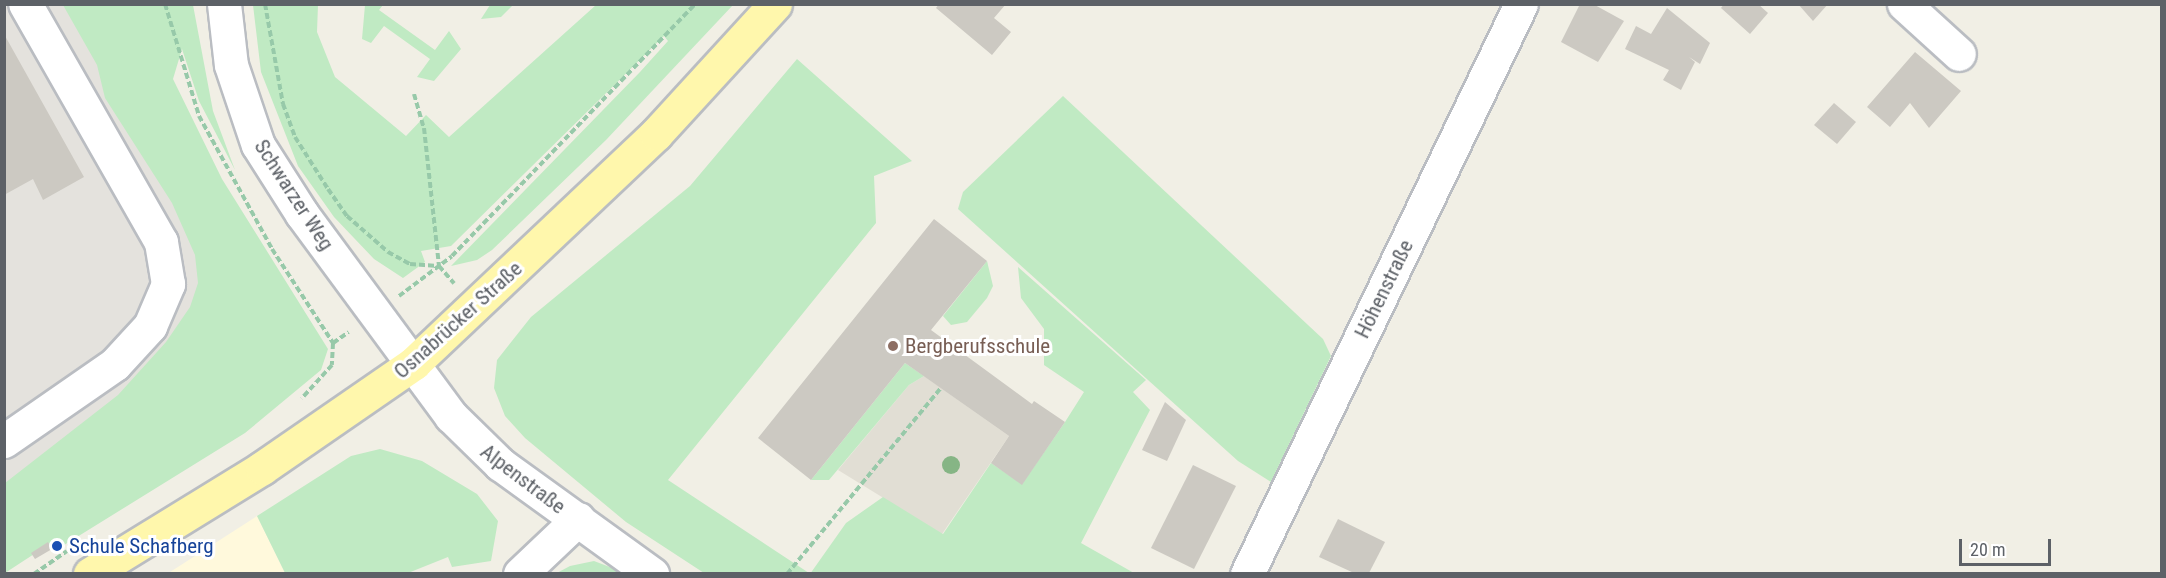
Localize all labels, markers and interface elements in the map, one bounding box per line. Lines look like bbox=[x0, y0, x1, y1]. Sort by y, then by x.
street label: Schwarzer Weg bbox=[249, 135, 339, 255]
street label: Höhenstraße bbox=[1349, 236, 1419, 342]
street label: Osnabrücker Straße bbox=[389, 256, 527, 384]
place label: Bergberufsschule bbox=[905, 333, 1050, 359]
marker: Bergberufsschule bbox=[886, 339, 900, 353]
street label: Alpenstraße bbox=[476, 439, 570, 519]
scale bar bbox=[1962, 527, 2054, 565]
place label: Schule Schafberg bbox=[69, 533, 214, 559]
marker: Schule Schafberg bbox=[50, 539, 64, 553]
text: 20 m bbox=[1970, 539, 2005, 560]

